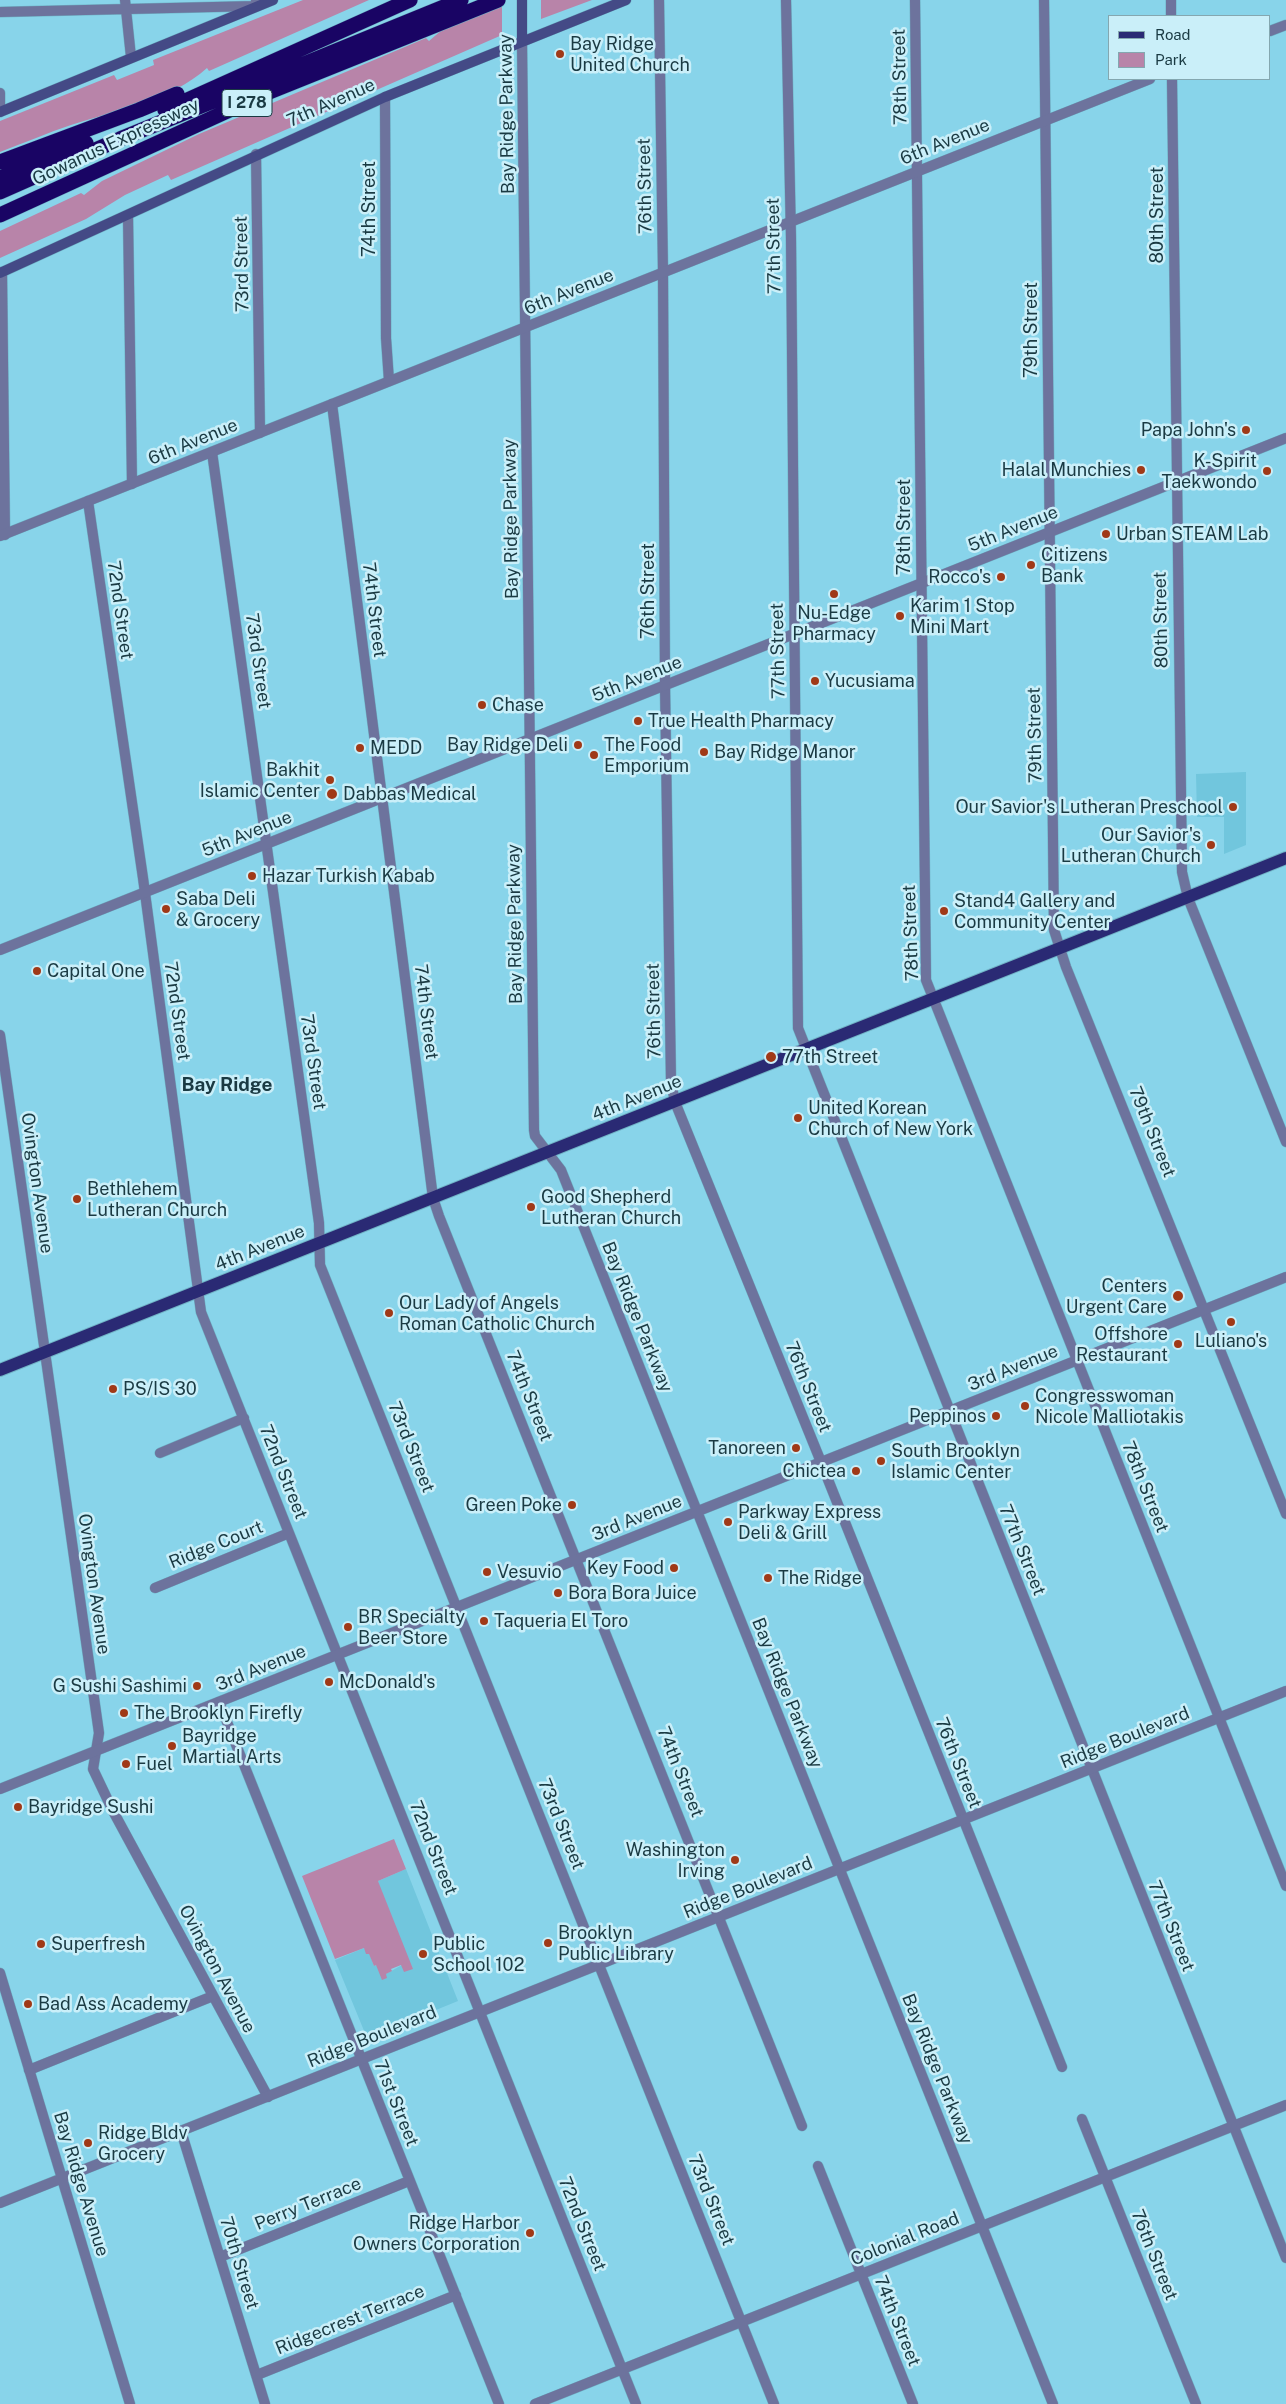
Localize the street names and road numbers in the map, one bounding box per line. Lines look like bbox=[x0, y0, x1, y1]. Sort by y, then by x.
street label: 78th Street bbox=[888, 29, 912, 125]
street label: Bay Ridge Parkway bbox=[495, 34, 519, 194]
street label: 7th Avenue bbox=[283, 74, 379, 132]
road number: I 278 bbox=[222, 90, 272, 116]
street label: Gowanus Expressway bbox=[29, 94, 203, 190]
street label: 6th Avenue bbox=[897, 114, 993, 170]
street label: 76th Street bbox=[633, 138, 657, 234]
street label: 74th Street bbox=[358, 161, 380, 257]
street label: 80th Street bbox=[1146, 167, 1168, 263]
street label: 77th Street bbox=[762, 198, 786, 294]
street label: 73rd Street bbox=[230, 216, 254, 312]
street label: 6th Avenue bbox=[521, 264, 617, 320]
street label: 79th Street bbox=[1020, 282, 1042, 378]
street label: 6th Avenue bbox=[145, 414, 241, 470]
street label: Bay Ridge Parkway bbox=[499, 439, 523, 599]
street label: 78th Street bbox=[893, 479, 915, 575]
street label: 5th Avenue bbox=[965, 501, 1061, 557]
street label: 76th Street bbox=[637, 543, 659, 639]
street label: 72nd Street bbox=[102, 559, 138, 661]
street label: 74th Street bbox=[357, 561, 391, 659]
street label: 80th Street bbox=[1149, 571, 1173, 669]
street label: 77th Street bbox=[766, 603, 790, 699]
street label: 73rd Street bbox=[241, 612, 275, 710]
street label: 5th Avenue bbox=[589, 651, 685, 707]
street label: 79th Street bbox=[1023, 687, 1047, 783]
street label: 5th Avenue bbox=[199, 806, 295, 862]
street label: Bay Ridge Parkway bbox=[503, 844, 527, 1004]
street label: 78th Street bbox=[899, 884, 923, 982]
street label: 72nd Street bbox=[159, 960, 195, 1062]
street label: 74th Street bbox=[409, 963, 443, 1061]
street label: 76th Street bbox=[642, 963, 666, 1059]
street label: 73rd Street bbox=[296, 1013, 330, 1111]
street label: 4th Avenue bbox=[589, 1070, 685, 1126]
street label: 79th Street bbox=[1124, 1083, 1180, 1181]
street label: Ovington Avenue bbox=[16, 1111, 58, 1255]
street label: 4th Avenue bbox=[212, 1220, 308, 1276]
street label: Bay Ridge Parkway bbox=[597, 1239, 677, 1395]
street label: 76th Street bbox=[780, 1338, 836, 1436]
street label: 3rd Avenue bbox=[965, 1340, 1061, 1396]
street label: 74th Street bbox=[501, 1347, 557, 1445]
street label: 73rd Street bbox=[383, 1398, 439, 1496]
street label: 72nd Street bbox=[254, 1422, 312, 1522]
street label: 78th Street bbox=[1117, 1438, 1173, 1536]
street label: 3rd Avenue bbox=[589, 1490, 685, 1546]
street label: 77th Street bbox=[994, 1501, 1050, 1599]
street label: Ovington Avenue bbox=[73, 1512, 115, 1656]
street label: Ridge Court bbox=[166, 1516, 266, 1574]
street label: Bay Ridge Parkway bbox=[747, 1615, 827, 1771]
street label: 3rd Avenue bbox=[213, 1640, 309, 1696]
street label: Ridge Boulevard bbox=[1057, 1702, 1193, 1774]
street label: 76th Street bbox=[930, 1714, 986, 1812]
street label: 74th Street bbox=[652, 1723, 708, 1821]
street label: 73rd Street bbox=[533, 1775, 589, 1873]
street label: 72nd Street bbox=[404, 1798, 462, 1898]
street label: Ridge Boulevard bbox=[680, 1852, 816, 1924]
street label: 77th Street bbox=[1143, 1877, 1199, 1975]
street label: Ovington Avenue bbox=[174, 1901, 260, 2037]
street label: Bay Ridge Parkway bbox=[897, 1991, 977, 2147]
street label: Ridge Boulevard bbox=[304, 2001, 440, 2073]
street label: 71st Street bbox=[369, 2057, 423, 2149]
street label: Bay Ridge Avenue bbox=[49, 2109, 113, 2259]
street label: 73rd Street bbox=[683, 2151, 739, 2249]
street label: Perry Terrace bbox=[252, 2173, 364, 2235]
street label: 72nd Street bbox=[553, 2174, 611, 2274]
street label: 76th Street bbox=[1126, 2206, 1182, 2304]
street label: Colonial Road bbox=[848, 2207, 962, 2271]
street label: 70th Street bbox=[215, 2214, 263, 2312]
street label: 74th Street bbox=[869, 2272, 925, 2370]
street label: Ridgecrest Terrace bbox=[272, 2280, 428, 2360]

